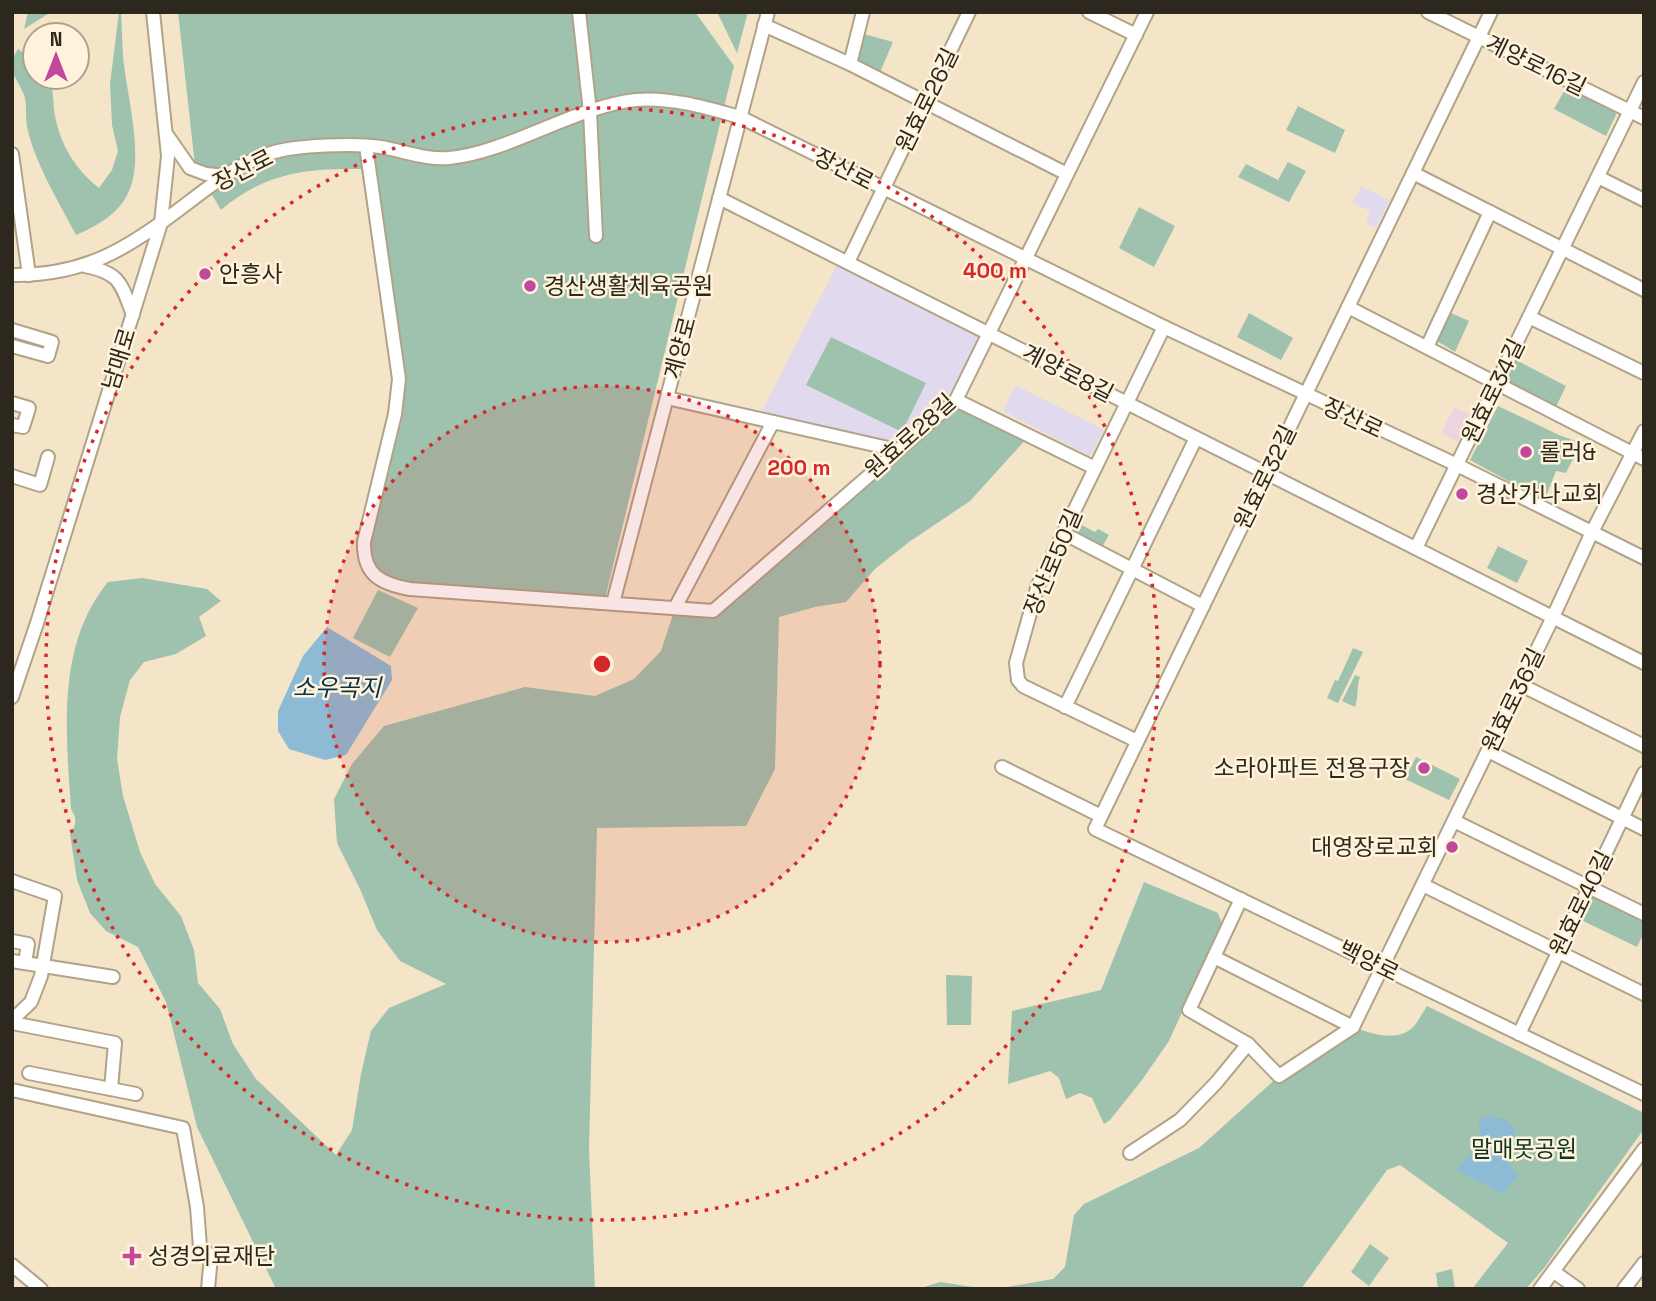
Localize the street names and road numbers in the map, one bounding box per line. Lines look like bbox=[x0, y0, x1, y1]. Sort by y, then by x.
street label: 계양로16길 bbox=[1481, 28, 1591, 102]
street label: 원효로26길 bbox=[889, 43, 965, 157]
street label: 장산로 bbox=[809, 141, 879, 197]
street label: 장산로 bbox=[208, 142, 278, 198]
street label: 계양로 bbox=[657, 313, 703, 383]
street label: 남매로 bbox=[95, 324, 143, 394]
street label: 원효로34길 bbox=[1455, 334, 1531, 448]
street label: 계양로8길 bbox=[1017, 337, 1119, 409]
street label: 원효로28길 bbox=[858, 387, 962, 485]
street label: 장산로 bbox=[1318, 391, 1388, 445]
street label: 원효로32길 bbox=[1227, 420, 1303, 534]
street label: 장산로50길 bbox=[1017, 504, 1089, 620]
street label: 원효로36길 bbox=[1475, 643, 1551, 757]
street label: 원효로40길 bbox=[1543, 845, 1619, 961]
street label: 백양로 bbox=[1334, 934, 1404, 988]

